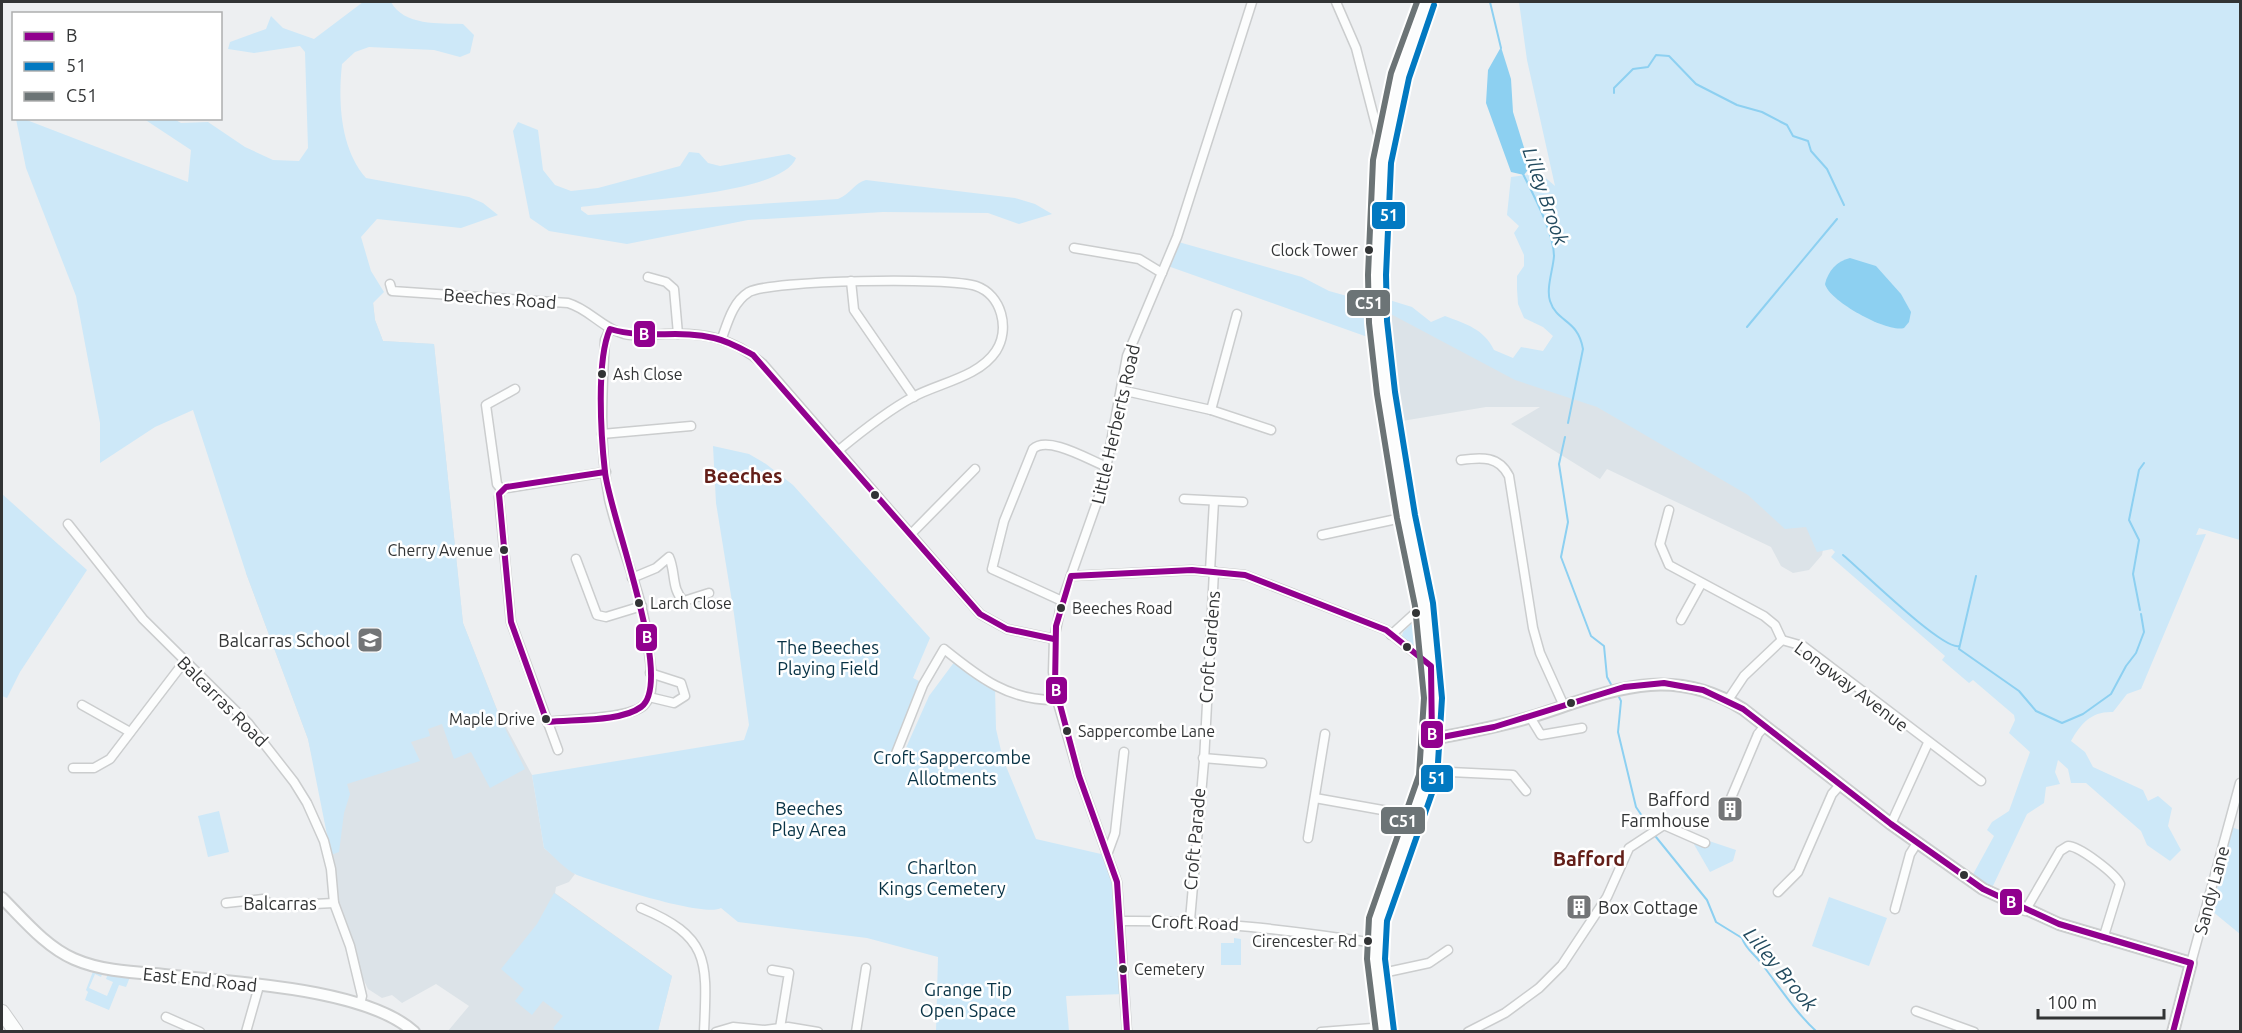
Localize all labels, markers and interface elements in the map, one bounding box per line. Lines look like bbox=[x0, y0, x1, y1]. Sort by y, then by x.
legend bbox=[12, 12, 222, 120]
text: B bbox=[66, 25, 77, 45]
text: 51 bbox=[66, 55, 86, 75]
text: C51 bbox=[66, 85, 97, 105]
water label: Lilley Brook bbox=[1519, 144, 1574, 249]
line badge: 51 bbox=[1371, 201, 1406, 230]
text: 51 bbox=[1380, 206, 1398, 224]
place label: Clock Tower bbox=[1271, 241, 1358, 259]
marker: Clock Tower bbox=[1363, 244, 1375, 256]
street label: Beeches Road bbox=[443, 284, 557, 312]
line badge: C51 bbox=[1346, 289, 1391, 317]
text: C51 bbox=[1355, 294, 1383, 312]
line badge: B bbox=[633, 320, 656, 348]
text: B bbox=[639, 325, 649, 343]
street label: Little Herberts Road bbox=[1087, 342, 1143, 506]
place label: Ash Close bbox=[613, 365, 683, 383]
marker: Ash Close bbox=[596, 368, 608, 380]
district label: Beeches bbox=[704, 464, 782, 487]
unlabelled marker bbox=[869, 489, 881, 501]
place label: Cherry Avenue bbox=[387, 541, 493, 559]
marker: Cherry Avenue bbox=[498, 544, 510, 556]
street label: Croft Gardens bbox=[1195, 590, 1223, 704]
place label: Larch Close bbox=[650, 594, 732, 612]
marker: Larch Close bbox=[633, 597, 645, 609]
place label: Beeches Road bbox=[1072, 599, 1173, 617]
marker: Beeches Road bbox=[1055, 602, 1067, 614]
unlabelled marker bbox=[1410, 607, 1422, 619]
line badge: B bbox=[635, 623, 658, 652]
school or university icon: Balcarras School bbox=[355, 625, 385, 655]
text: B bbox=[642, 628, 652, 646]
place label: Balcarras School bbox=[218, 630, 350, 650]
park label: The Beeches Playing Field bbox=[777, 637, 879, 678]
street label: Longway Avenue bbox=[1791, 637, 1913, 735]
unlabelled marker bbox=[1401, 641, 1413, 653]
street label: Balcarras Road bbox=[174, 652, 272, 750]
line badge: B bbox=[1045, 676, 1068, 705]
text: B bbox=[1051, 681, 1061, 699]
unlabelled marker bbox=[1565, 697, 1577, 709]
place label: Maple Drive bbox=[449, 710, 535, 728]
marker: Maple Drive bbox=[540, 713, 552, 725]
line badge: B bbox=[1420, 720, 1444, 749]
place label: Sappercombe Lane bbox=[1078, 722, 1215, 740]
marker: Sappercombe Lane bbox=[1061, 725, 1073, 737]
text: B bbox=[1427, 725, 1437, 743]
park label: Croft Sappercombe Allotments bbox=[873, 747, 1031, 788]
line badge: 51 bbox=[1420, 764, 1454, 793]
text: 51 bbox=[1428, 769, 1446, 787]
street label: Croft Parade bbox=[1180, 787, 1208, 891]
place label: Bafford Farmhouse bbox=[1621, 789, 1710, 830]
building icon: Bafford Farmhouse bbox=[1715, 794, 1745, 824]
park label: Beeches Play Area bbox=[771, 798, 847, 839]
line badge: C51 bbox=[1380, 806, 1426, 835]
text: C51 bbox=[1389, 812, 1417, 830]
street label: Sandy Lane bbox=[2190, 843, 2232, 937]
district label: Bafford bbox=[1553, 847, 1625, 870]
park label: Charlton Kings Cemetery bbox=[878, 857, 1006, 898]
unlabelled marker bbox=[1958, 869, 1970, 881]
line badge: B bbox=[1999, 888, 2023, 916]
building icon: Box Cottage bbox=[1564, 892, 1594, 922]
street label: Balcarras bbox=[243, 893, 317, 913]
text: B bbox=[2006, 893, 2016, 911]
place label: Box Cottage bbox=[1598, 897, 1698, 917]
street label: Croft Road bbox=[1151, 910, 1239, 934]
water label: Lilley Brook bbox=[1739, 923, 1823, 1016]
place label: Cirencester Rd bbox=[1252, 932, 1357, 950]
marker: Cirencester Rd bbox=[1362, 935, 1374, 947]
place label: Cemetery bbox=[1134, 960, 1205, 978]
street label: East End Road bbox=[142, 963, 258, 995]
marker: Cemetery bbox=[1117, 963, 1129, 975]
park label: Grange Tip Open Space bbox=[920, 979, 1016, 1020]
scale bar bbox=[2038, 982, 2164, 1020]
text: 100 m bbox=[2047, 992, 2097, 1012]

